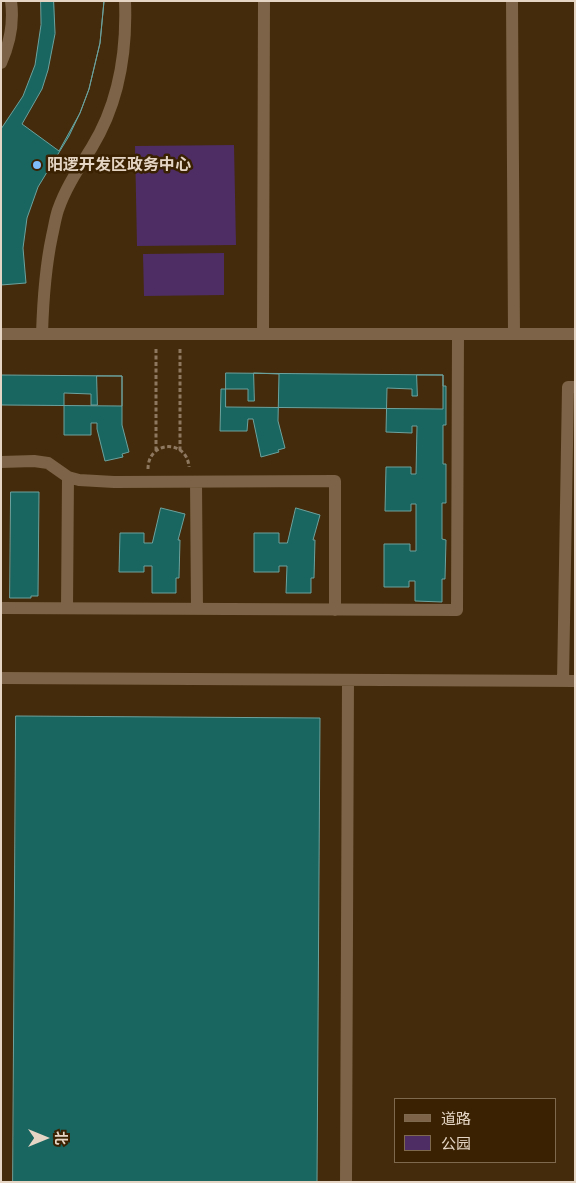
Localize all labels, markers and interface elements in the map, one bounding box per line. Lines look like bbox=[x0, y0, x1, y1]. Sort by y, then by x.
place label: 阳逻开发区政务中心 bbox=[47, 155, 191, 175]
marker: 阳逻开发区政务中心 bbox=[31, 159, 43, 171]
legend bbox=[394, 1098, 556, 1163]
text: 道路 bbox=[441, 1110, 471, 1128]
north arrow bbox=[20, 1113, 70, 1163]
text: 北 bbox=[52, 1131, 69, 1145]
text: 公园 bbox=[441, 1135, 471, 1153]

